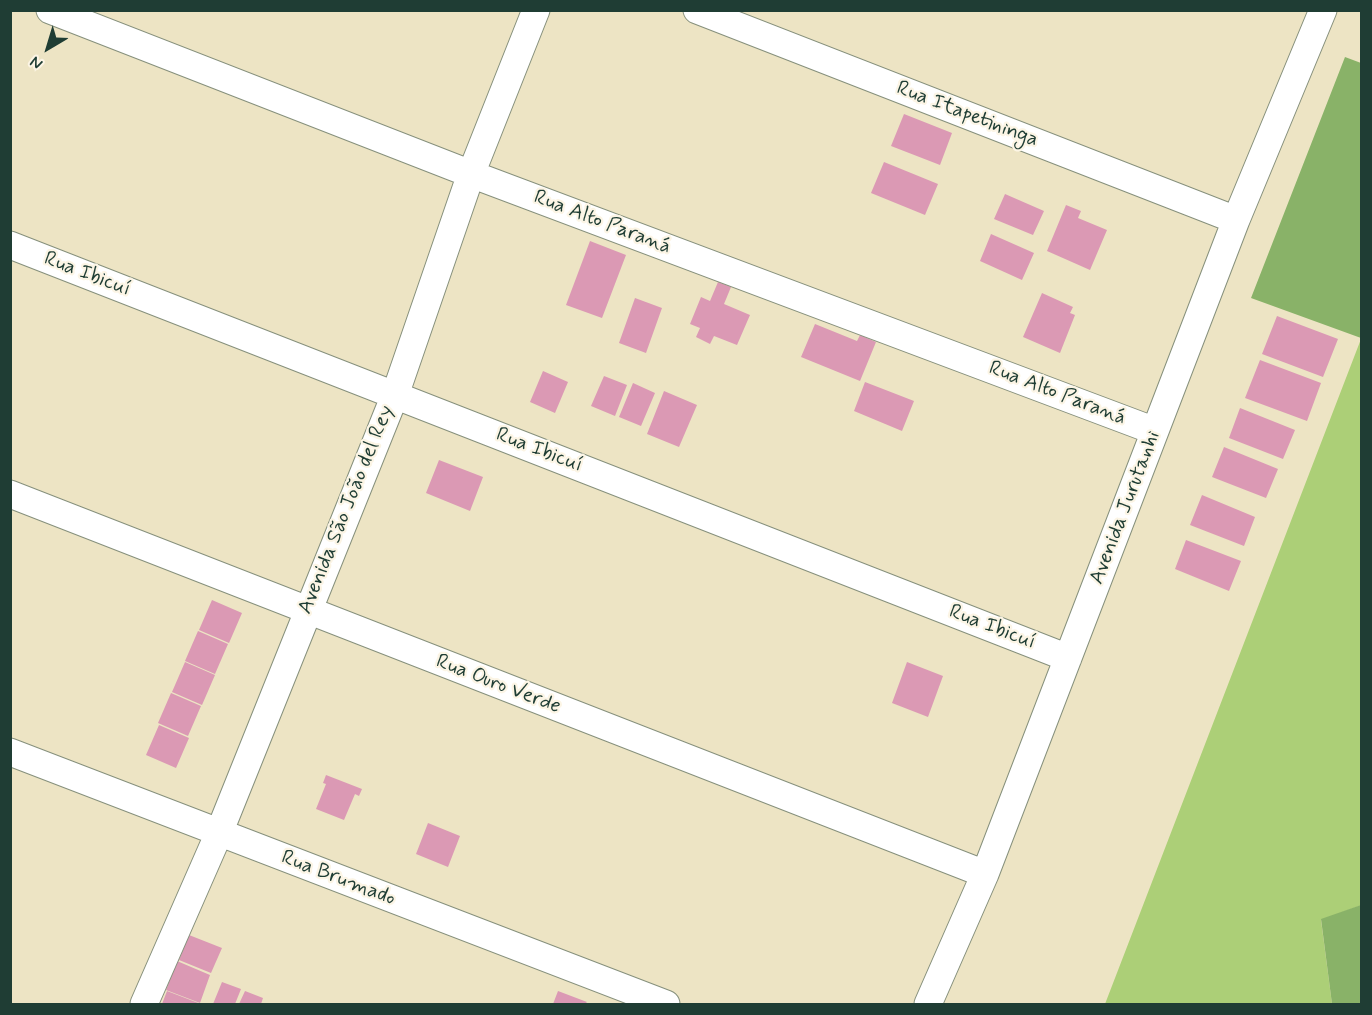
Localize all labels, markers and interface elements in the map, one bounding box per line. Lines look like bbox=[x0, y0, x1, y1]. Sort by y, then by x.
north arrow bbox=[18, 18, 78, 78]
text: N bbox=[26, 51, 47, 74]
street label: Rua Itapetininga bbox=[893, 76, 1041, 154]
street label: Rua Alto Paraná bbox=[530, 185, 674, 261]
street label: Rua Ibicuí bbox=[40, 247, 134, 303]
street label: Rua Alto Paraná bbox=[985, 356, 1129, 432]
street label: Avenida São João del Rey bbox=[294, 402, 400, 618]
street label: Rua Ibicuí bbox=[492, 423, 586, 479]
street label: Avenida Jurutanhi bbox=[1085, 428, 1167, 588]
street label: Rua Ibicuí bbox=[945, 600, 1039, 656]
street label: Rua Ouro Verde bbox=[432, 650, 564, 720]
street label: Rua Brumado bbox=[277, 846, 399, 912]

